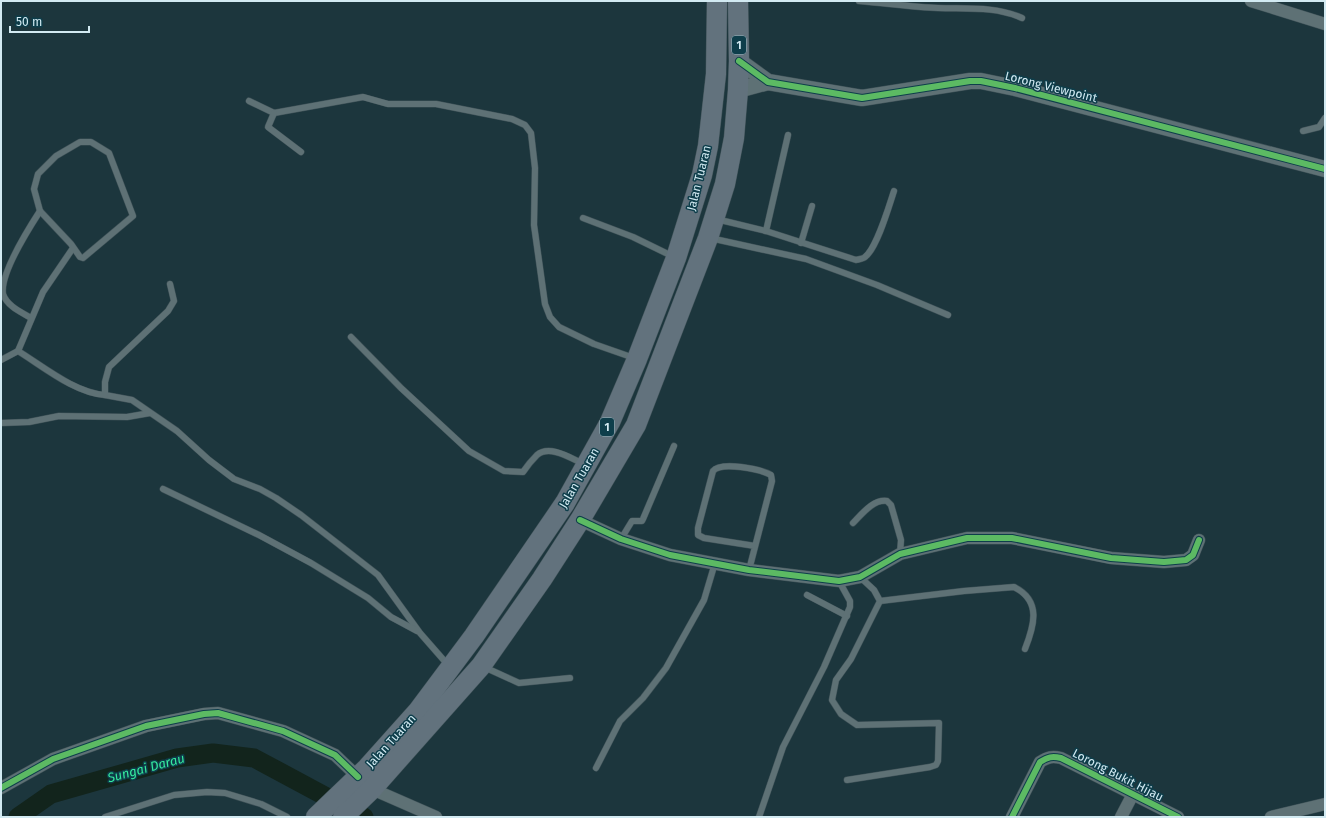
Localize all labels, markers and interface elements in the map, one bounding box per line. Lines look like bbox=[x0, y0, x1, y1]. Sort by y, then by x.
scale bar bbox=[10, 8, 89, 34]
text: 50 m bbox=[16, 15, 42, 29]
road number: 1 bbox=[732, 36, 746, 54]
street label: Lorong Viewpoint bbox=[1003, 69, 1099, 105]
street label: Jalan Tuaran bbox=[684, 144, 714, 212]
road number: 1 bbox=[600, 418, 614, 436]
street label: Jalan Tuaran bbox=[556, 445, 602, 511]
street label: Jalan Tuaran bbox=[363, 711, 419, 771]
street label: Lorong Bukit Hijau bbox=[1070, 746, 1166, 804]
water label: Sungai Darau bbox=[105, 751, 186, 786]

